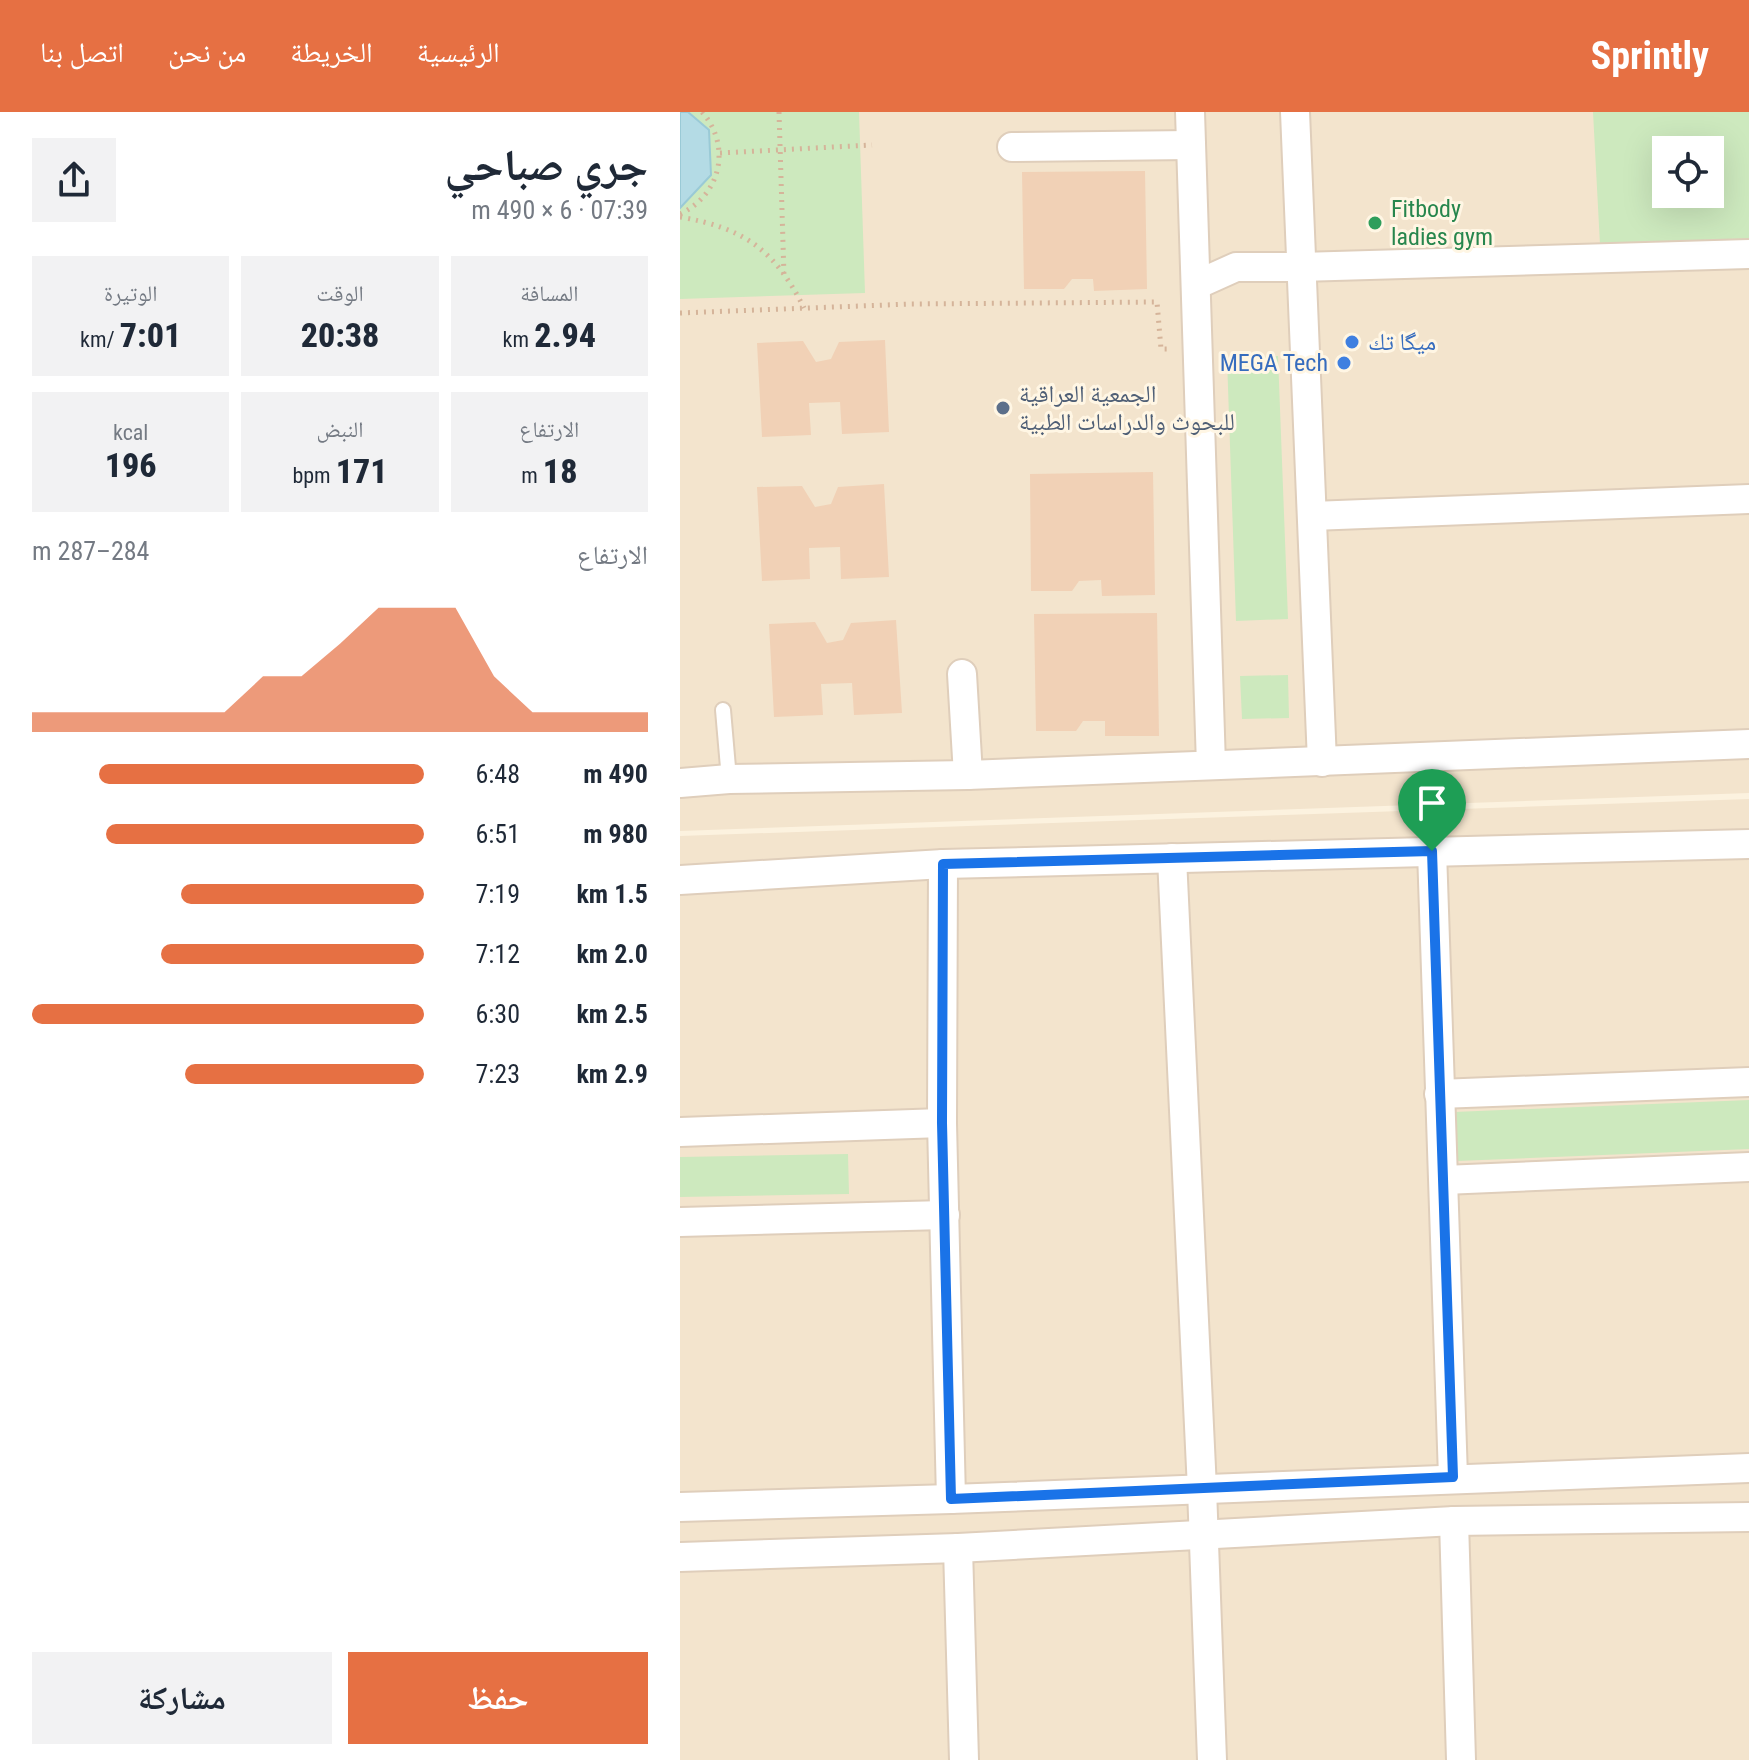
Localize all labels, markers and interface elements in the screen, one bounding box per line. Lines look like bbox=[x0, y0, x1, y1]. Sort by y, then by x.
text: Sprintly bbox=[1591, 34, 1709, 78]
text: اتصل بنا bbox=[40, 36, 124, 69]
text: من نحن bbox=[168, 36, 246, 69]
text: الخريطة bbox=[290, 36, 373, 69]
text: الرئيسية bbox=[417, 36, 500, 69]
map controls bbox=[1652, 136, 1724, 208]
button: locate bbox=[1652, 136, 1724, 208]
button: share bbox=[32, 138, 116, 222]
text: جري صباحي bbox=[445, 139, 648, 191]
text: 07:39 · 6 × 490 m bbox=[471, 195, 648, 225]
place label: Fitbody ladies gym bbox=[1391, 195, 1493, 251]
marker: Fitbody ladies gym bbox=[1366, 214, 1384, 232]
text: الوتيرة bbox=[104, 281, 157, 306]
text: الوقت bbox=[316, 281, 364, 306]
text: المسافة bbox=[520, 281, 579, 306]
text: 7:01 bbox=[120, 315, 181, 355]
text: 20:38 bbox=[301, 315, 379, 355]
text: 2.94 bbox=[534, 315, 596, 355]
text: /km bbox=[80, 327, 120, 352]
text: km bbox=[503, 327, 534, 352]
place label: ميگا تك bbox=[1368, 328, 1436, 356]
marker: ميگا تك bbox=[1343, 333, 1361, 351]
place label: MEGA Tech bbox=[1220, 349, 1328, 377]
marker: MEGA Tech bbox=[1335, 354, 1353, 372]
place label: الجمعية العراقية للبحوث والدراسات الطبية bbox=[1019, 380, 1235, 436]
marker: الجمعية العراقية للبحوث والدراسات الطبية bbox=[994, 399, 1012, 417]
text: النبض bbox=[317, 417, 363, 442]
text: الارتفاع bbox=[519, 417, 579, 442]
text: kcal bbox=[113, 420, 148, 445]
text: 196 bbox=[105, 445, 157, 485]
text: 171 bbox=[336, 451, 388, 491]
text: 18 bbox=[543, 451, 577, 491]
text: bpm bbox=[292, 463, 336, 488]
text: m bbox=[521, 463, 543, 488]
text: 284–287 m bbox=[32, 536, 149, 566]
text: الارتفاع bbox=[577, 540, 648, 570]
text: 6:48 bbox=[475, 759, 520, 789]
text: 490 m bbox=[583, 759, 648, 789]
pin bbox=[1398, 769, 1466, 851]
icon: arrive bbox=[1410, 781, 1454, 825]
text: 6:51 bbox=[475, 819, 520, 849]
text: 980 m bbox=[583, 819, 648, 849]
text: 7:19 bbox=[475, 879, 520, 909]
text: 1.5 km bbox=[576, 879, 648, 909]
text: 7:12 bbox=[475, 939, 520, 969]
text: 2.0 km bbox=[576, 939, 648, 969]
text: 6:30 bbox=[475, 999, 520, 1029]
text: 2.5 km bbox=[576, 999, 648, 1029]
text: 7:23 bbox=[475, 1059, 520, 1089]
text: 2.9 km bbox=[576, 1059, 648, 1089]
button: مشاركة bbox=[32, 1652, 332, 1744]
button: حفظ bbox=[348, 1652, 648, 1744]

